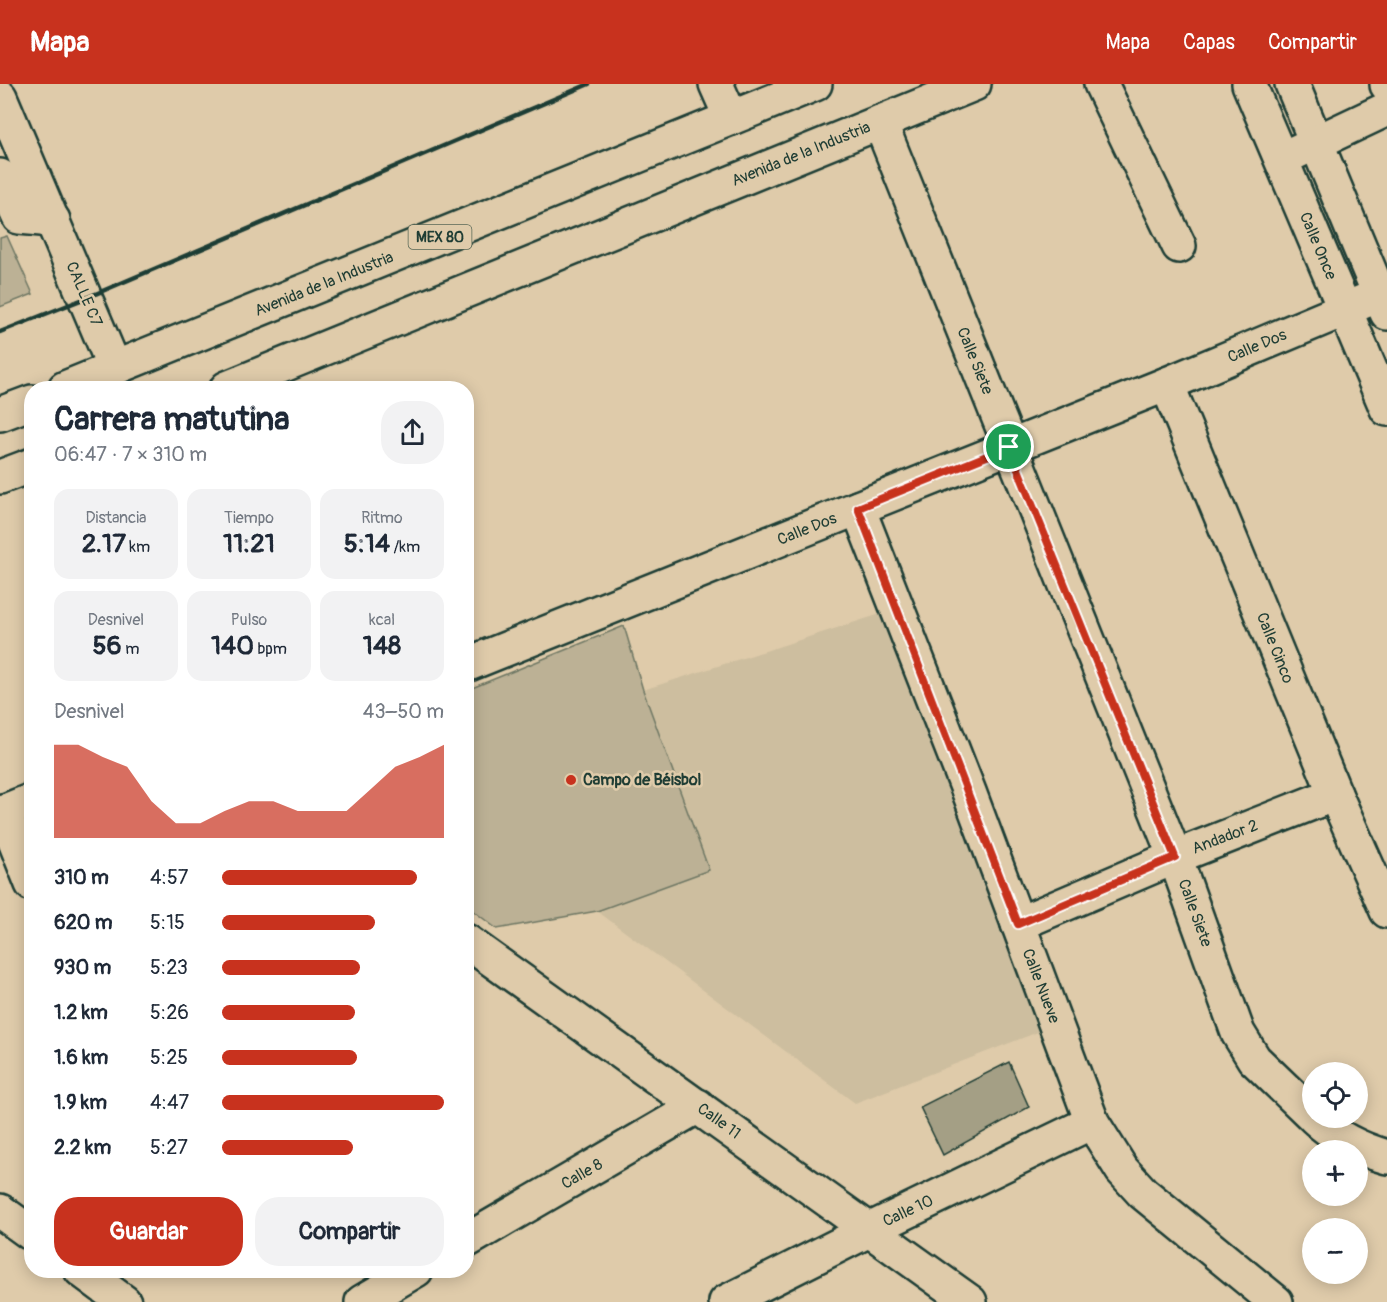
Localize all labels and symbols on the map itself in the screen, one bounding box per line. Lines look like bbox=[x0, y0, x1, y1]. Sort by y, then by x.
street label: Avenida de la Industria bbox=[729, 117, 873, 191]
street label: Calle Once bbox=[1295, 209, 1341, 283]
road number: MEX 80 bbox=[408, 225, 472, 249]
street label: Avenida de la Industria bbox=[252, 247, 396, 321]
street label: CALLE C7 bbox=[61, 259, 107, 330]
street label: Calle Siete bbox=[952, 324, 998, 398]
street label: Calle Dos bbox=[1225, 325, 1289, 367]
pin bbox=[983, 421, 1034, 472]
street label: Calle Dos bbox=[774, 508, 840, 550]
street label: Calle Cinco bbox=[1252, 610, 1298, 687]
place label: Campo de Béisbol bbox=[583, 770, 702, 790]
marker: Campo de Béisbol bbox=[564, 773, 578, 787]
street label: Andador 2 bbox=[1189, 815, 1261, 859]
street label: Calle Siete bbox=[1174, 876, 1217, 950]
street label: Calle Nueve bbox=[1018, 946, 1064, 1026]
street label: Calle 11 bbox=[693, 1099, 745, 1143]
street label: Calle 8 bbox=[558, 1154, 606, 1194]
street label: Calle 10 bbox=[880, 1191, 937, 1231]

